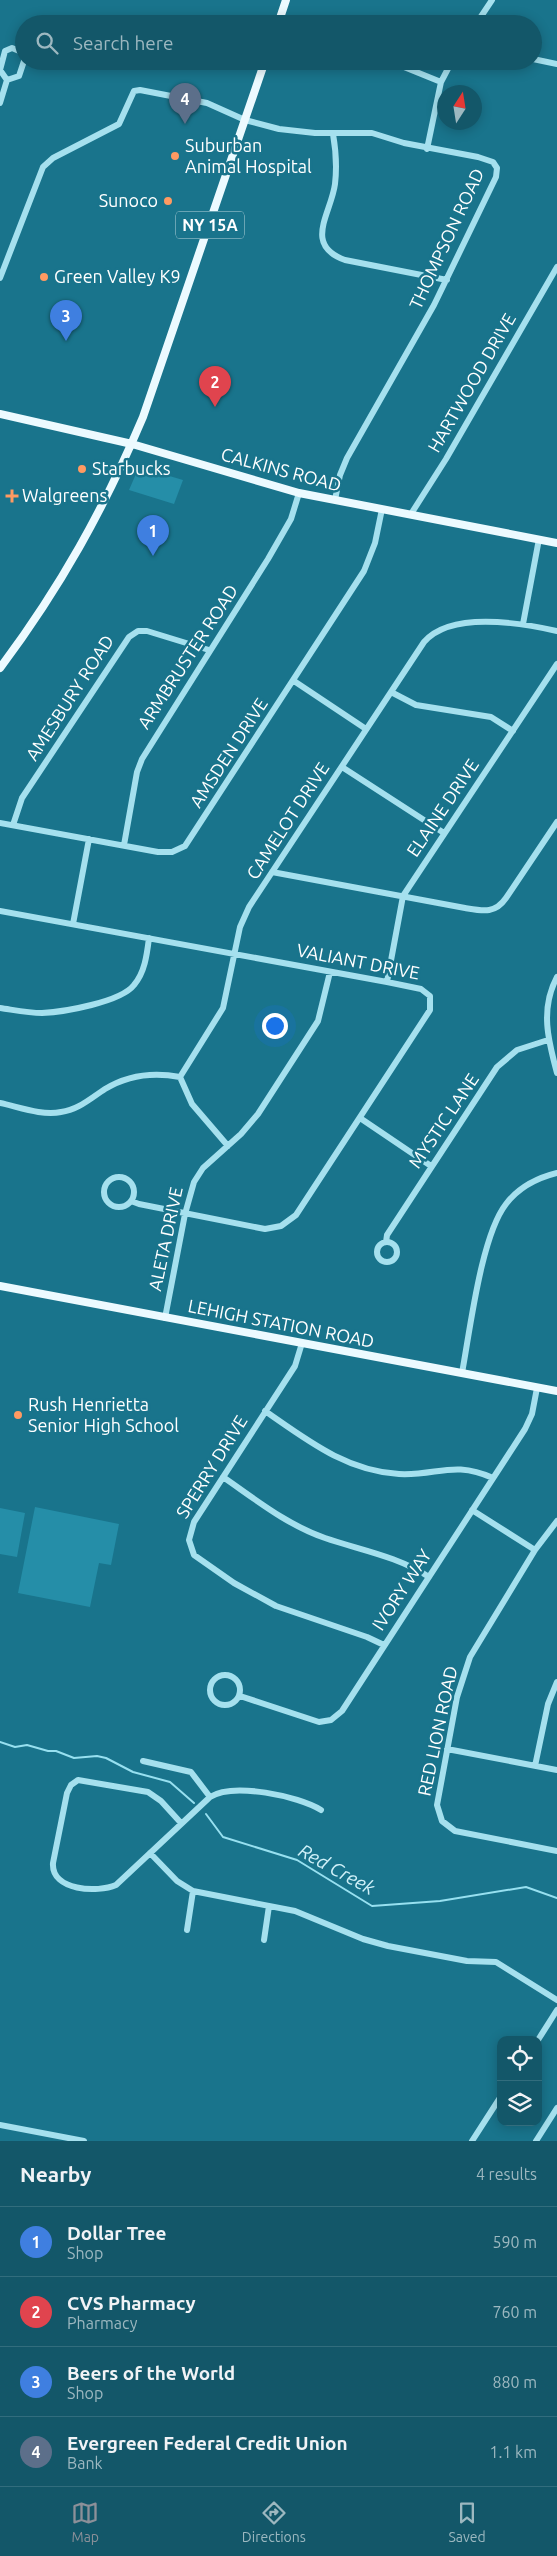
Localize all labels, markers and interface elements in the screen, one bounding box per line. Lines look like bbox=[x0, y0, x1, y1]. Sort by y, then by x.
search box bbox=[15, 15, 542, 70]
icon: search bbox=[33, 29, 61, 57]
text: Search here bbox=[73, 32, 173, 54]
pin: 4 bbox=[169, 83, 201, 124]
north arrow bbox=[437, 85, 482, 130]
place label: Suburban Animal Hospital bbox=[185, 135, 312, 176]
marker: Suburban Animal Hospital bbox=[169, 150, 181, 162]
street label: THOMPSON ROAD bbox=[405, 165, 487, 312]
place label: Sunoco bbox=[99, 190, 158, 210]
marker: Sunoco bbox=[162, 195, 174, 207]
road number: NY 15A bbox=[176, 212, 244, 238]
place label: Green Valley K9 bbox=[54, 266, 181, 286]
marker: Green Valley K9 bbox=[38, 271, 50, 283]
pin: 3 bbox=[50, 300, 82, 341]
street label: HARTWOOD DRIVE bbox=[423, 309, 519, 456]
pin: 2 bbox=[199, 366, 231, 407]
street label: CALKINS ROAD bbox=[219, 443, 344, 495]
place label: Starbucks bbox=[92, 458, 171, 478]
marker: Starbucks bbox=[76, 463, 88, 475]
place label: Walgreens bbox=[22, 485, 108, 505]
marker: Walgreens bbox=[6, 490, 18, 502]
pin: 1 bbox=[137, 515, 169, 556]
street label: ARMBRUSTER ROAD bbox=[133, 581, 241, 732]
street label: AMESBURY ROAD bbox=[21, 631, 117, 764]
street label: AMSDEN DRIVE bbox=[185, 694, 271, 811]
street label: ELAINE DRIVE bbox=[402, 755, 482, 860]
street label: CAMELOT DRIVE bbox=[242, 758, 332, 883]
street label: VALIANT DRIVE bbox=[295, 939, 421, 983]
your location bbox=[262, 1013, 288, 1039]
street label: MYSTIC LANE bbox=[404, 1069, 482, 1171]
street label: ALETA DRIVE bbox=[144, 1185, 186, 1293]
street label: LEHIGH STATION ROAD bbox=[186, 1295, 376, 1351]
place label: Rush Henrietta Senior High School bbox=[28, 1394, 179, 1435]
marker: Rush Henrietta Senior High School bbox=[12, 1409, 24, 1421]
street label: SPERRY DRIVE bbox=[172, 1411, 251, 1521]
street label: IVORY WAY bbox=[368, 1545, 435, 1634]
street label: RED LION ROAD bbox=[413, 1664, 461, 1798]
water label: Red Creek bbox=[295, 1839, 379, 1899]
map controls bbox=[497, 2036, 542, 2126]
button: locate bbox=[497, 2036, 542, 2081]
button: layers bbox=[497, 2081, 542, 2126]
text: Nearby bbox=[20, 2162, 91, 2186]
text: 4 results bbox=[476, 2165, 537, 2183]
text: Dollar Tree bbox=[67, 2222, 166, 2244]
text: 1 bbox=[31, 2233, 41, 2251]
text: 590 m bbox=[492, 2233, 537, 2251]
text: Shop bbox=[67, 2244, 103, 2262]
text: CVS Pharmacy bbox=[67, 2292, 196, 2314]
text: 2 bbox=[31, 2303, 41, 2321]
text: 760 m bbox=[492, 2303, 537, 2321]
text: Pharmacy bbox=[67, 2314, 137, 2332]
text: Beers of the World bbox=[67, 2362, 235, 2384]
text: 3 bbox=[31, 2373, 41, 2391]
text: 880 m bbox=[492, 2373, 537, 2391]
text: Shop bbox=[67, 2384, 103, 2402]
text: Evergreen Federal Credit Union bbox=[67, 2432, 348, 2454]
text: 4 bbox=[31, 2443, 41, 2461]
text: 1.1 km bbox=[489, 2443, 537, 2461]
text: Bank bbox=[67, 2454, 103, 2472]
tab: Map bbox=[71, 2499, 99, 2545]
tab: Directions bbox=[242, 2499, 306, 2545]
tab: Saved bbox=[448, 2499, 486, 2545]

